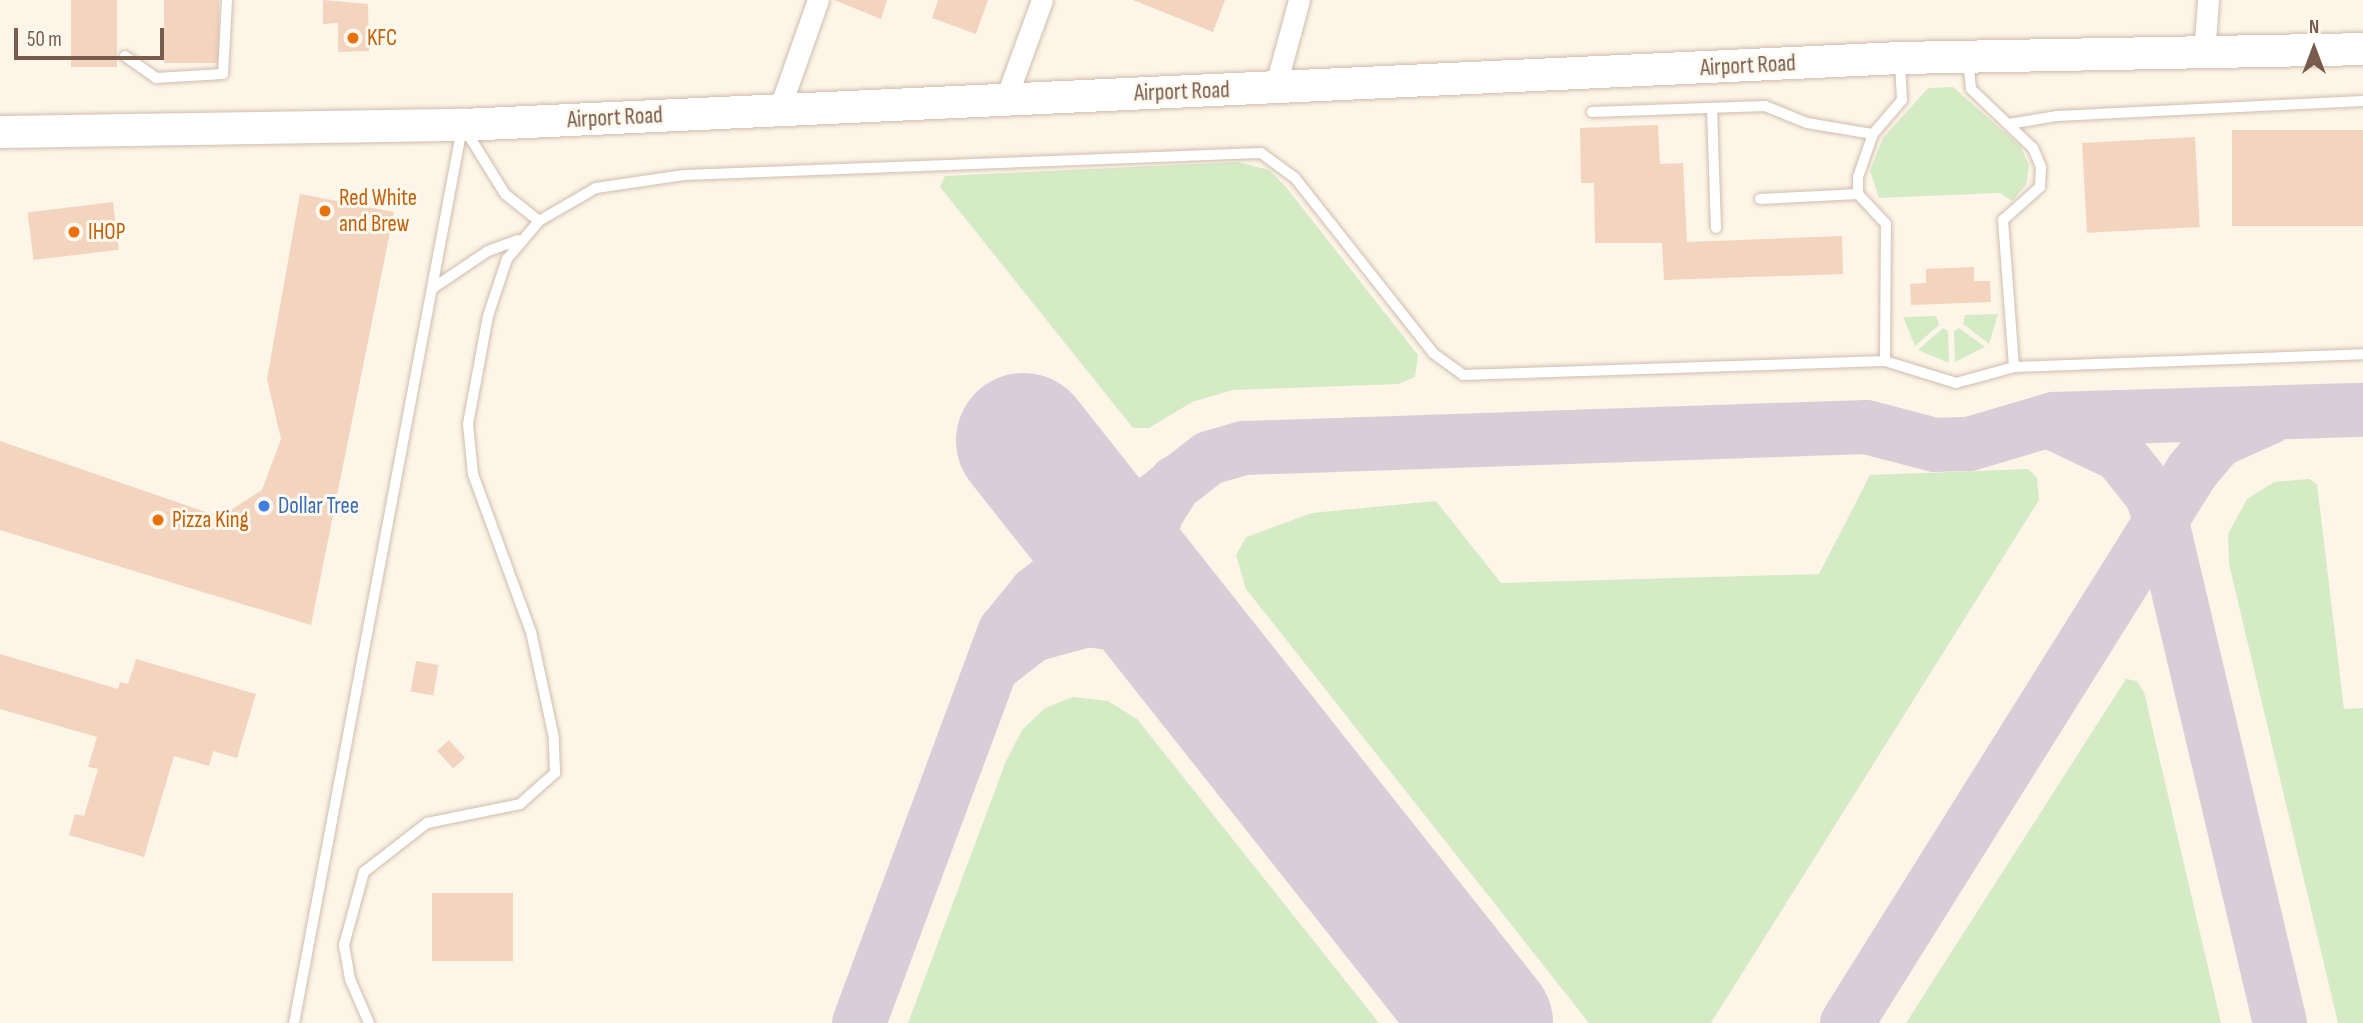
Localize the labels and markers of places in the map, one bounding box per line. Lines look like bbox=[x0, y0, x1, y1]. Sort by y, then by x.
place label: KFC bbox=[367, 24, 397, 52]
marker: KFC bbox=[345, 30, 361, 46]
place label: Red White and Brew bbox=[339, 184, 417, 238]
marker: Red White and Brew bbox=[317, 203, 333, 219]
place label: IHOP bbox=[88, 218, 125, 246]
marker: IHOP bbox=[66, 224, 82, 240]
place label: Dollar Tree bbox=[278, 492, 359, 520]
marker: Dollar Tree bbox=[256, 498, 272, 514]
place label: Pizza King bbox=[172, 506, 249, 534]
marker: Pizza King bbox=[150, 512, 166, 528]

